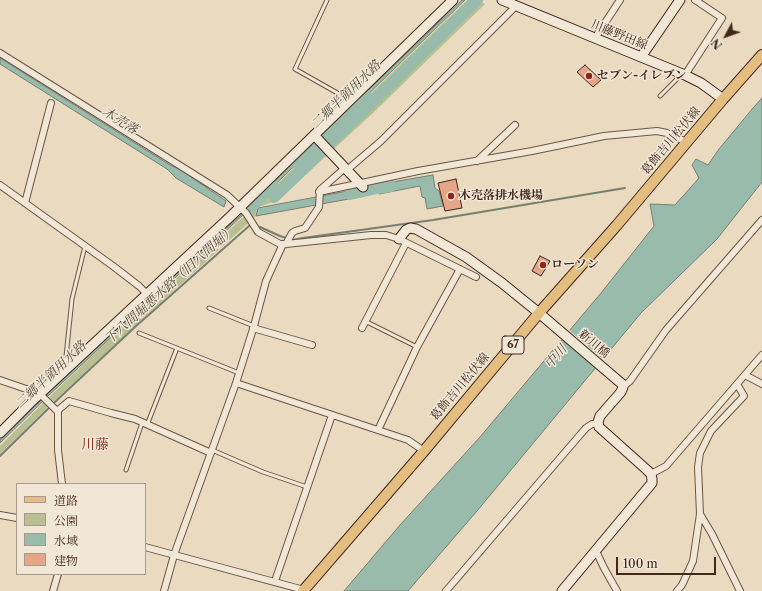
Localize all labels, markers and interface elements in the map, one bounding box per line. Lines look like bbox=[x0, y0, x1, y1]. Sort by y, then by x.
north arrow bbox=[706, 16, 746, 56]
street label: 川藤野田線 bbox=[588, 17, 650, 53]
text: N bbox=[709, 36, 725, 52]
water label: 二郷半領用水路 bbox=[308, 58, 384, 132]
place label: セブン-イレブン bbox=[597, 69, 686, 83]
marker: セブン-イレブン bbox=[584, 71, 594, 81]
water label: 木売落 bbox=[99, 104, 141, 138]
street label: 葛飾吉川松伏線 bbox=[638, 104, 704, 178]
place label: 木売落排水機場 bbox=[459, 189, 543, 203]
marker: 木売落排水機場 bbox=[446, 191, 456, 201]
water label: 下八間堀悪水路（旧八間堀） bbox=[102, 223, 238, 347]
place label: ローソン bbox=[551, 258, 599, 272]
marker: ローソン bbox=[538, 260, 548, 270]
street label: 新川橋 bbox=[576, 327, 612, 361]
road number: 67 bbox=[502, 336, 524, 354]
water label: 二郷半領用水路 bbox=[12, 338, 90, 412]
water label: 中川 bbox=[542, 342, 570, 372]
street label: 葛飾吉川松伏線 bbox=[427, 350, 493, 424]
district label: 川藤 bbox=[81, 437, 109, 453]
legend bbox=[16, 483, 146, 575]
text: 道路 bbox=[54, 493, 78, 508]
text: 公園 bbox=[54, 513, 78, 528]
text: 水域 bbox=[54, 533, 78, 548]
scale bar bbox=[618, 549, 718, 575]
text: 建物 bbox=[54, 553, 78, 568]
text: 100 m bbox=[623, 556, 658, 571]

